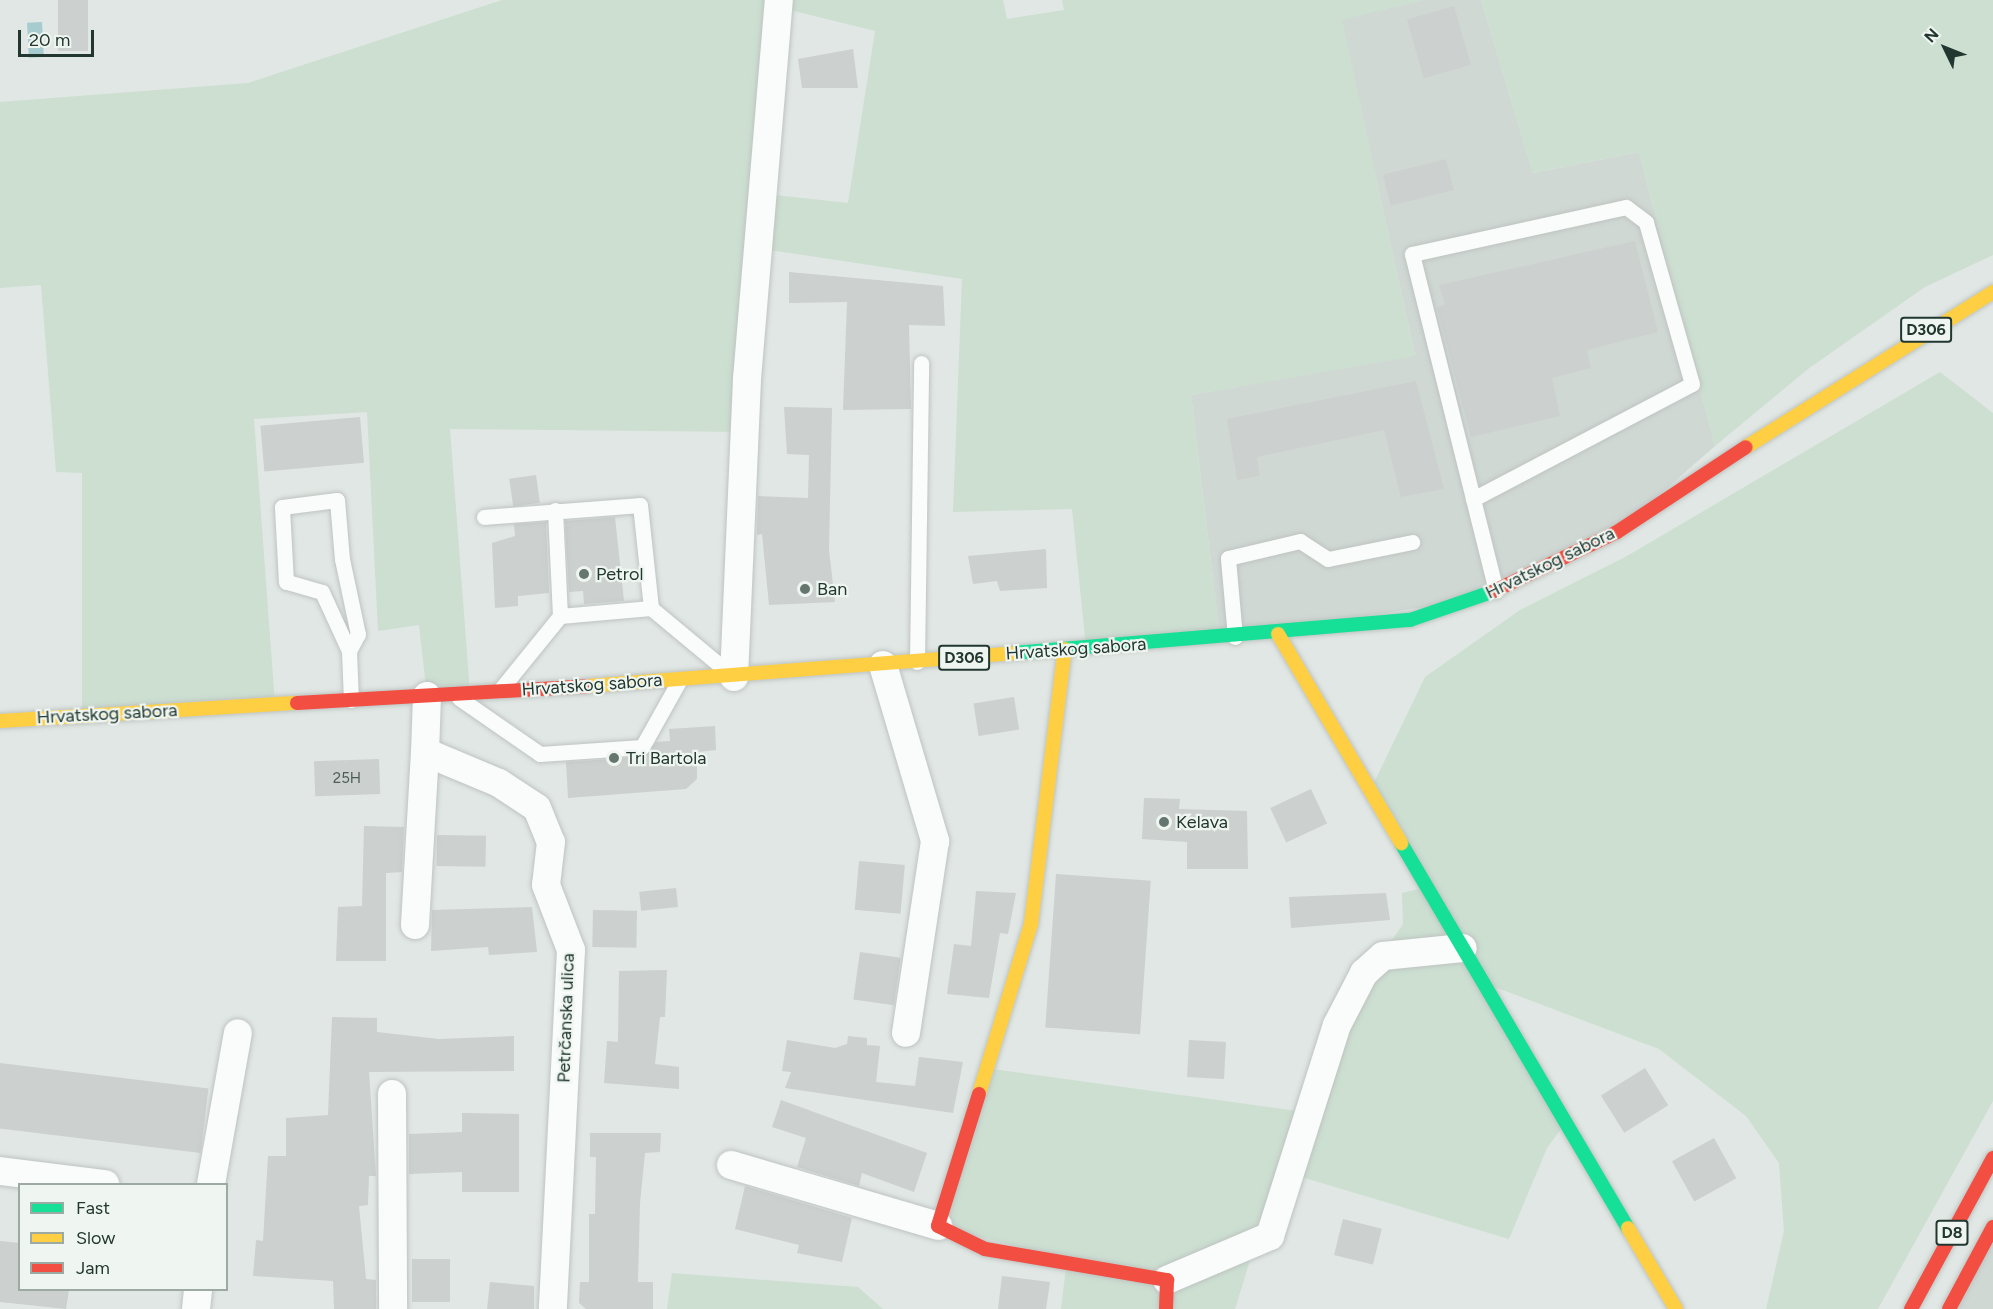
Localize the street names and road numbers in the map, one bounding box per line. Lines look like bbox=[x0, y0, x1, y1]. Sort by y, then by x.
road number: D306 bbox=[1899, 317, 1953, 343]
street label: Hrvatskog sabora bbox=[1482, 522, 1618, 604]
street label: Hrvatskog sabora bbox=[1005, 633, 1147, 665]
road number: D306 bbox=[937, 645, 991, 671]
street label: Hrvatskog sabora bbox=[521, 669, 663, 701]
street label: Hrvatskog sabora bbox=[36, 700, 178, 728]
street label: Petrčanska ulica bbox=[553, 953, 579, 1083]
road number: D8 bbox=[1936, 1220, 1968, 1246]

